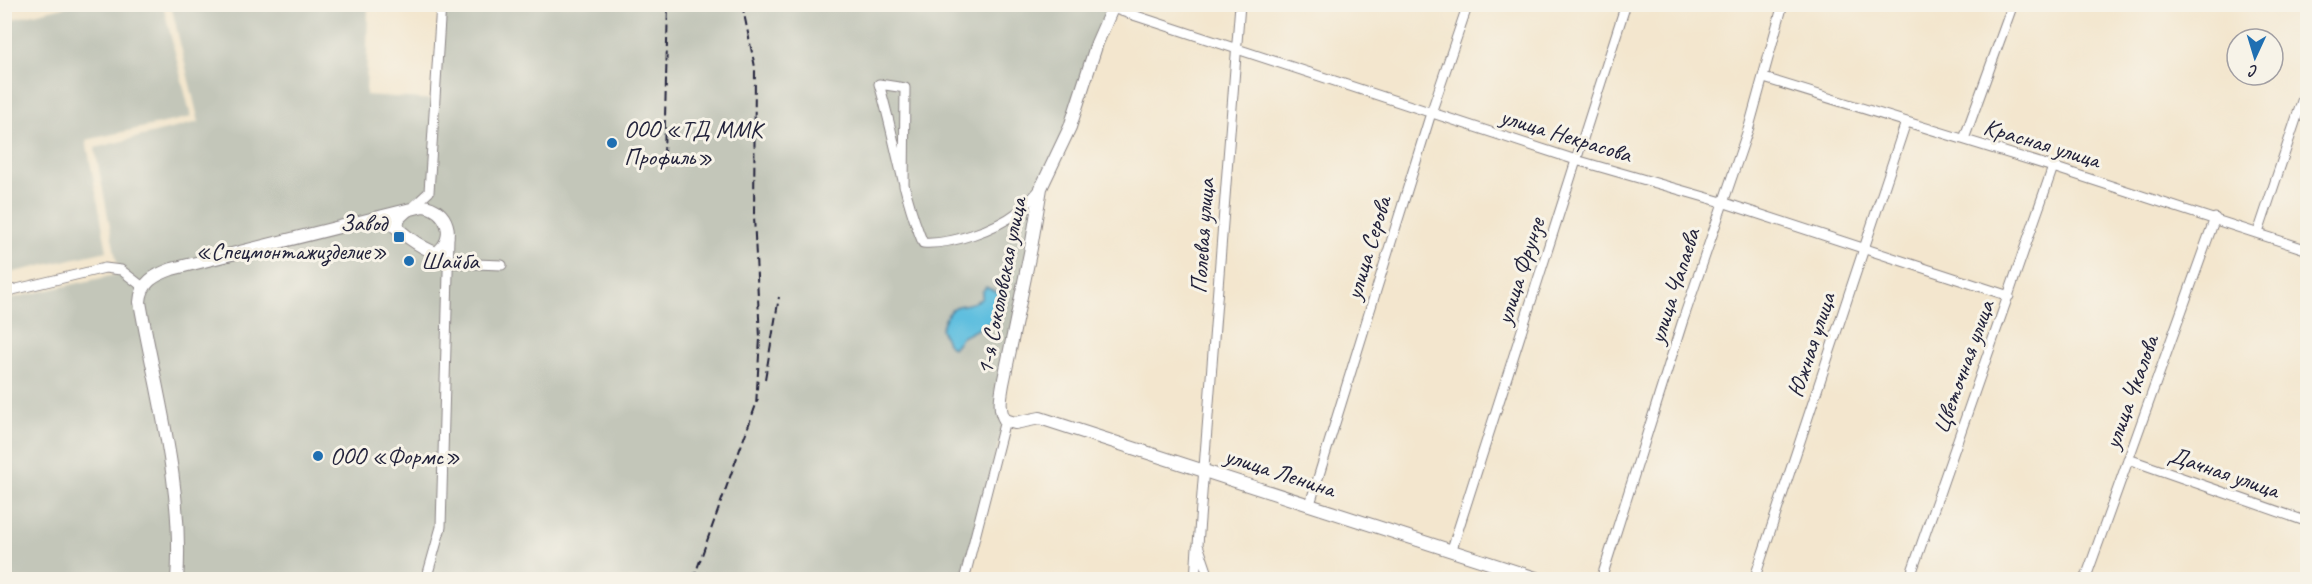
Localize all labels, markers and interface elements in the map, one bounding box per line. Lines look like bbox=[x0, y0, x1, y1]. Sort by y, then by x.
north arrow bbox=[2225, 27, 2285, 87]
text: С bbox=[2247, 61, 2259, 81]
street label: улица Некрасова bbox=[1495, 100, 1637, 170]
street label: Красная улица bbox=[1980, 111, 2106, 175]
place label: ООО «ТД ММК Профиль» bbox=[624, 114, 766, 172]
marker: ООО «ТД ММК Профиль» bbox=[605, 136, 619, 150]
street label: Полевая улица bbox=[1183, 176, 1221, 294]
street label: улица Серова bbox=[1338, 191, 1398, 305]
street label: 1-я Соколовская улица bbox=[969, 193, 1033, 377]
place label: Завод «Спецмонтажизделие» bbox=[196, 208, 389, 267]
street label: улица Фрунзе bbox=[1488, 212, 1552, 330]
street label: улица Чапаева bbox=[1641, 223, 1707, 349]
marker: Завод «Спецмонтажизделие» bbox=[392, 230, 406, 244]
place label: Шайба bbox=[421, 246, 480, 276]
marker: Шайба bbox=[402, 254, 416, 268]
street label: Южная улица bbox=[1780, 288, 1842, 401]
street label: Цветочная улица bbox=[1925, 295, 2001, 438]
street label: улица Чкалова bbox=[2096, 329, 2166, 454]
street label: улица Ленина bbox=[1219, 439, 1341, 505]
street label: Дачная улица bbox=[2165, 439, 2285, 506]
place label: ООО «Формс» bbox=[330, 441, 460, 471]
marker: ООО «Формс» bbox=[311, 449, 325, 463]

